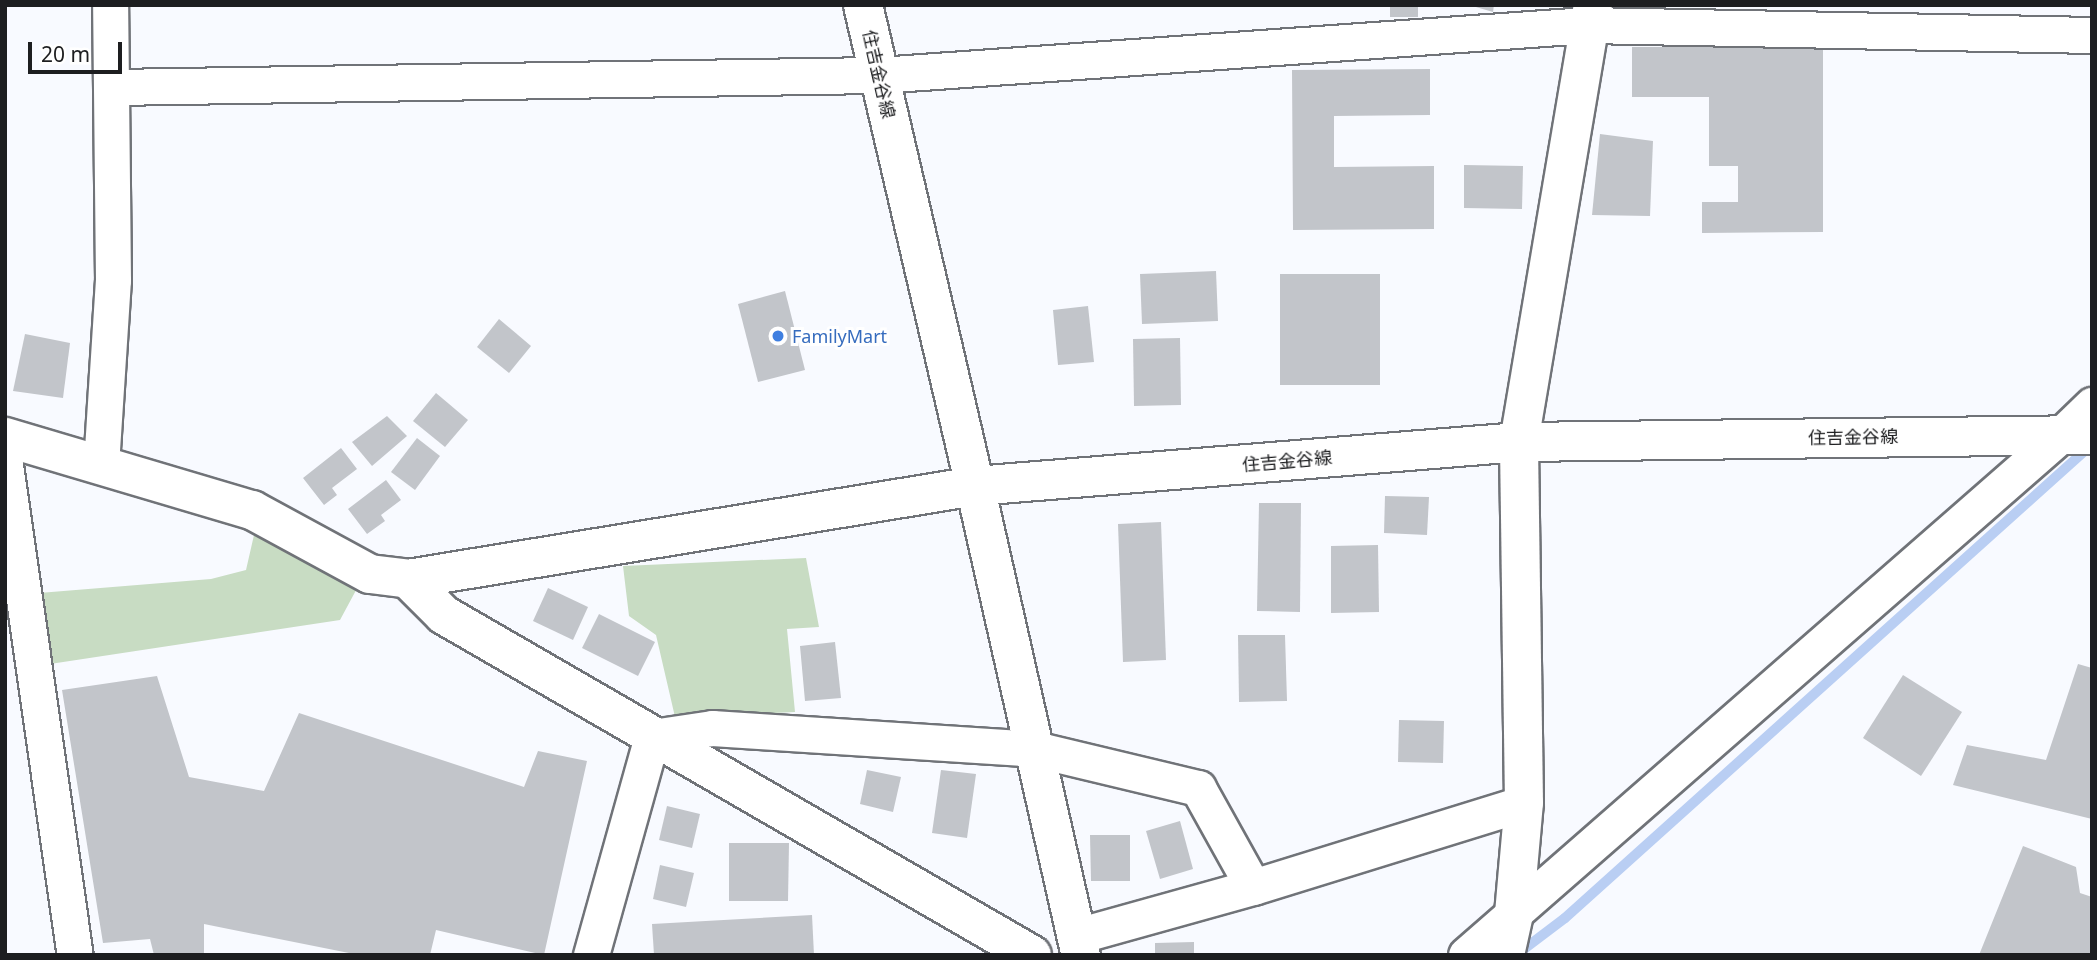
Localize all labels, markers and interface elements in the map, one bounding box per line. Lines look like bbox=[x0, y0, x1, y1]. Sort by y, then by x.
scale bar bbox=[32, 28, 126, 72]
street label: 住吉金谷線 bbox=[858, 28, 900, 120]
text: 20 m bbox=[41, 40, 90, 68]
place label: FamilyMart bbox=[792, 325, 887, 347]
marker: FamilyMart bbox=[770, 328, 786, 344]
street label: 住吉金谷線 bbox=[1808, 425, 1898, 449]
street label: 住吉金谷線 bbox=[1241, 446, 1333, 476]

